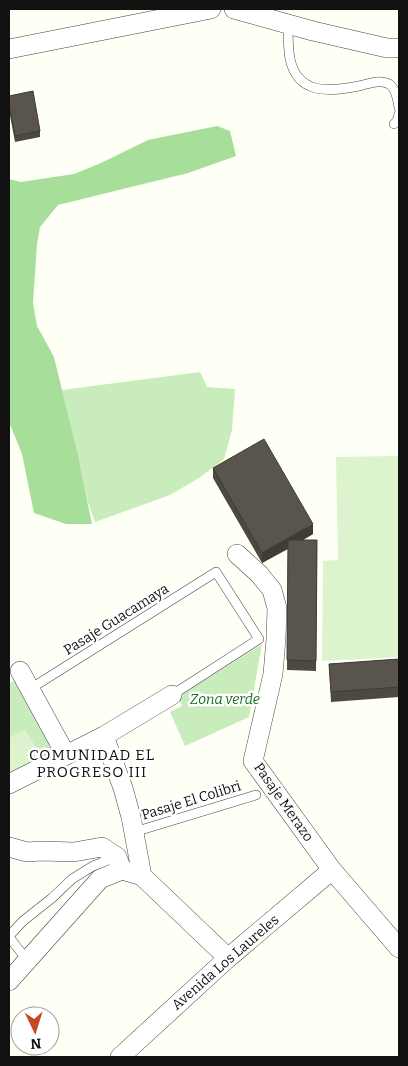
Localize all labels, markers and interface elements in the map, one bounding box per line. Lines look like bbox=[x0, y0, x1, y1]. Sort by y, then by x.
street label: Pasaje Guacamaya bbox=[61, 580, 172, 659]
park label: Zona verde bbox=[190, 691, 260, 708]
district label: COMUNIDAD EL PROGRESO III bbox=[29, 746, 155, 781]
street label: Pasaje Merazo bbox=[250, 760, 317, 845]
street label: Pasaje El Colibri bbox=[139, 777, 243, 824]
street label: Avenida Los Laureles bbox=[168, 911, 282, 1014]
north arrow bbox=[10, 1006, 60, 1056]
text: N bbox=[30, 1035, 42, 1052]

